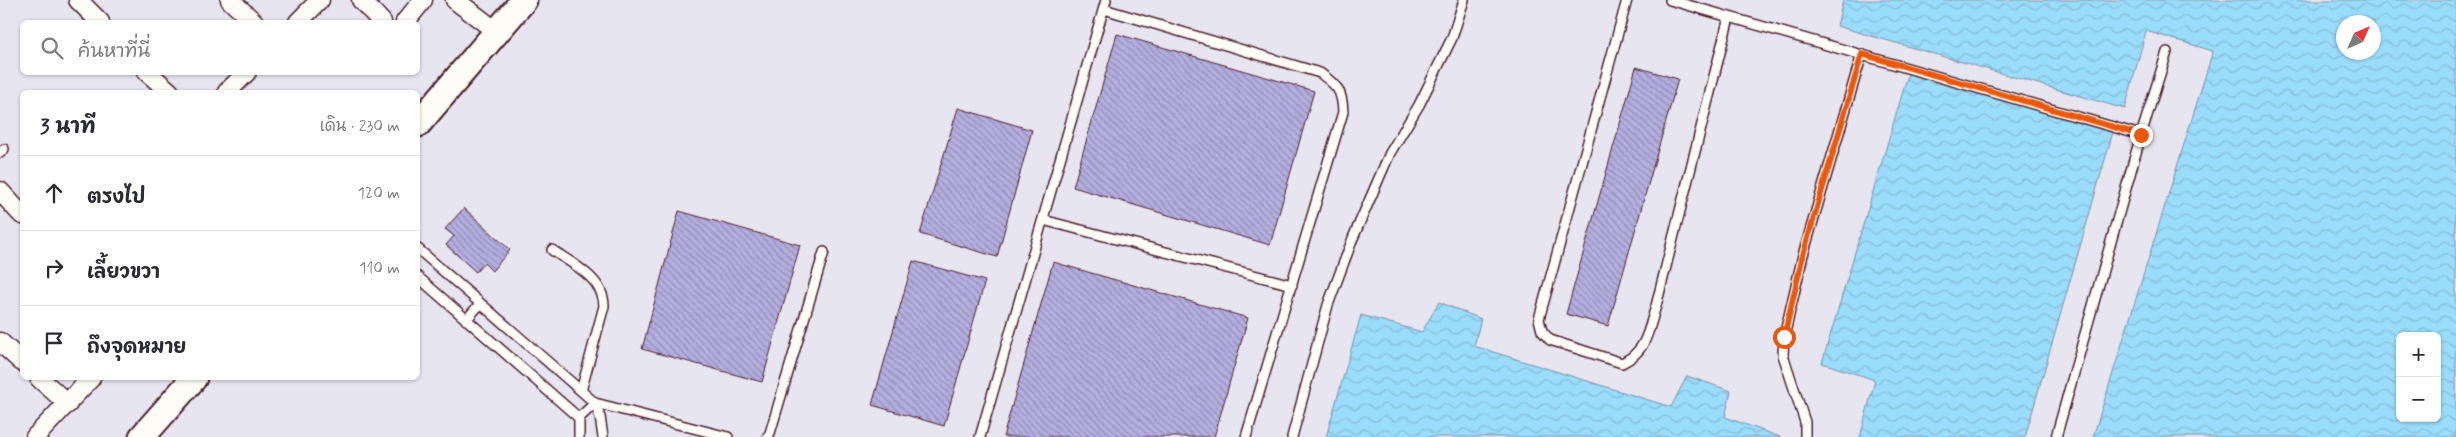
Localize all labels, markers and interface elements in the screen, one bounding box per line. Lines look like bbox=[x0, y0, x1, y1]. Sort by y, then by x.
north arrow bbox=[2336, 15, 2381, 60]
search box bbox=[20, 20, 420, 75]
icon: search bbox=[38, 34, 66, 62]
text: ค้นหาที่นี่ bbox=[78, 39, 150, 64]
text: 3 นาที bbox=[40, 113, 96, 141]
text: เดิน · 230 m bbox=[320, 116, 400, 137]
route end bbox=[2130, 124, 2153, 147]
icon: ahead bbox=[40, 179, 68, 207]
text: 120 m bbox=[358, 183, 400, 204]
text: ตรงไป bbox=[87, 185, 145, 210]
icon: right bbox=[40, 254, 68, 282]
text: 110 m bbox=[359, 258, 400, 279]
text: เลี้ยวขวา bbox=[87, 260, 160, 285]
route start bbox=[1773, 326, 1796, 349]
icon: arrive bbox=[40, 329, 68, 357]
map controls bbox=[2396, 332, 2441, 422]
button: + bbox=[2396, 332, 2441, 377]
text: ถึงจุดหมาย bbox=[87, 335, 186, 360]
button: − bbox=[2396, 377, 2441, 422]

